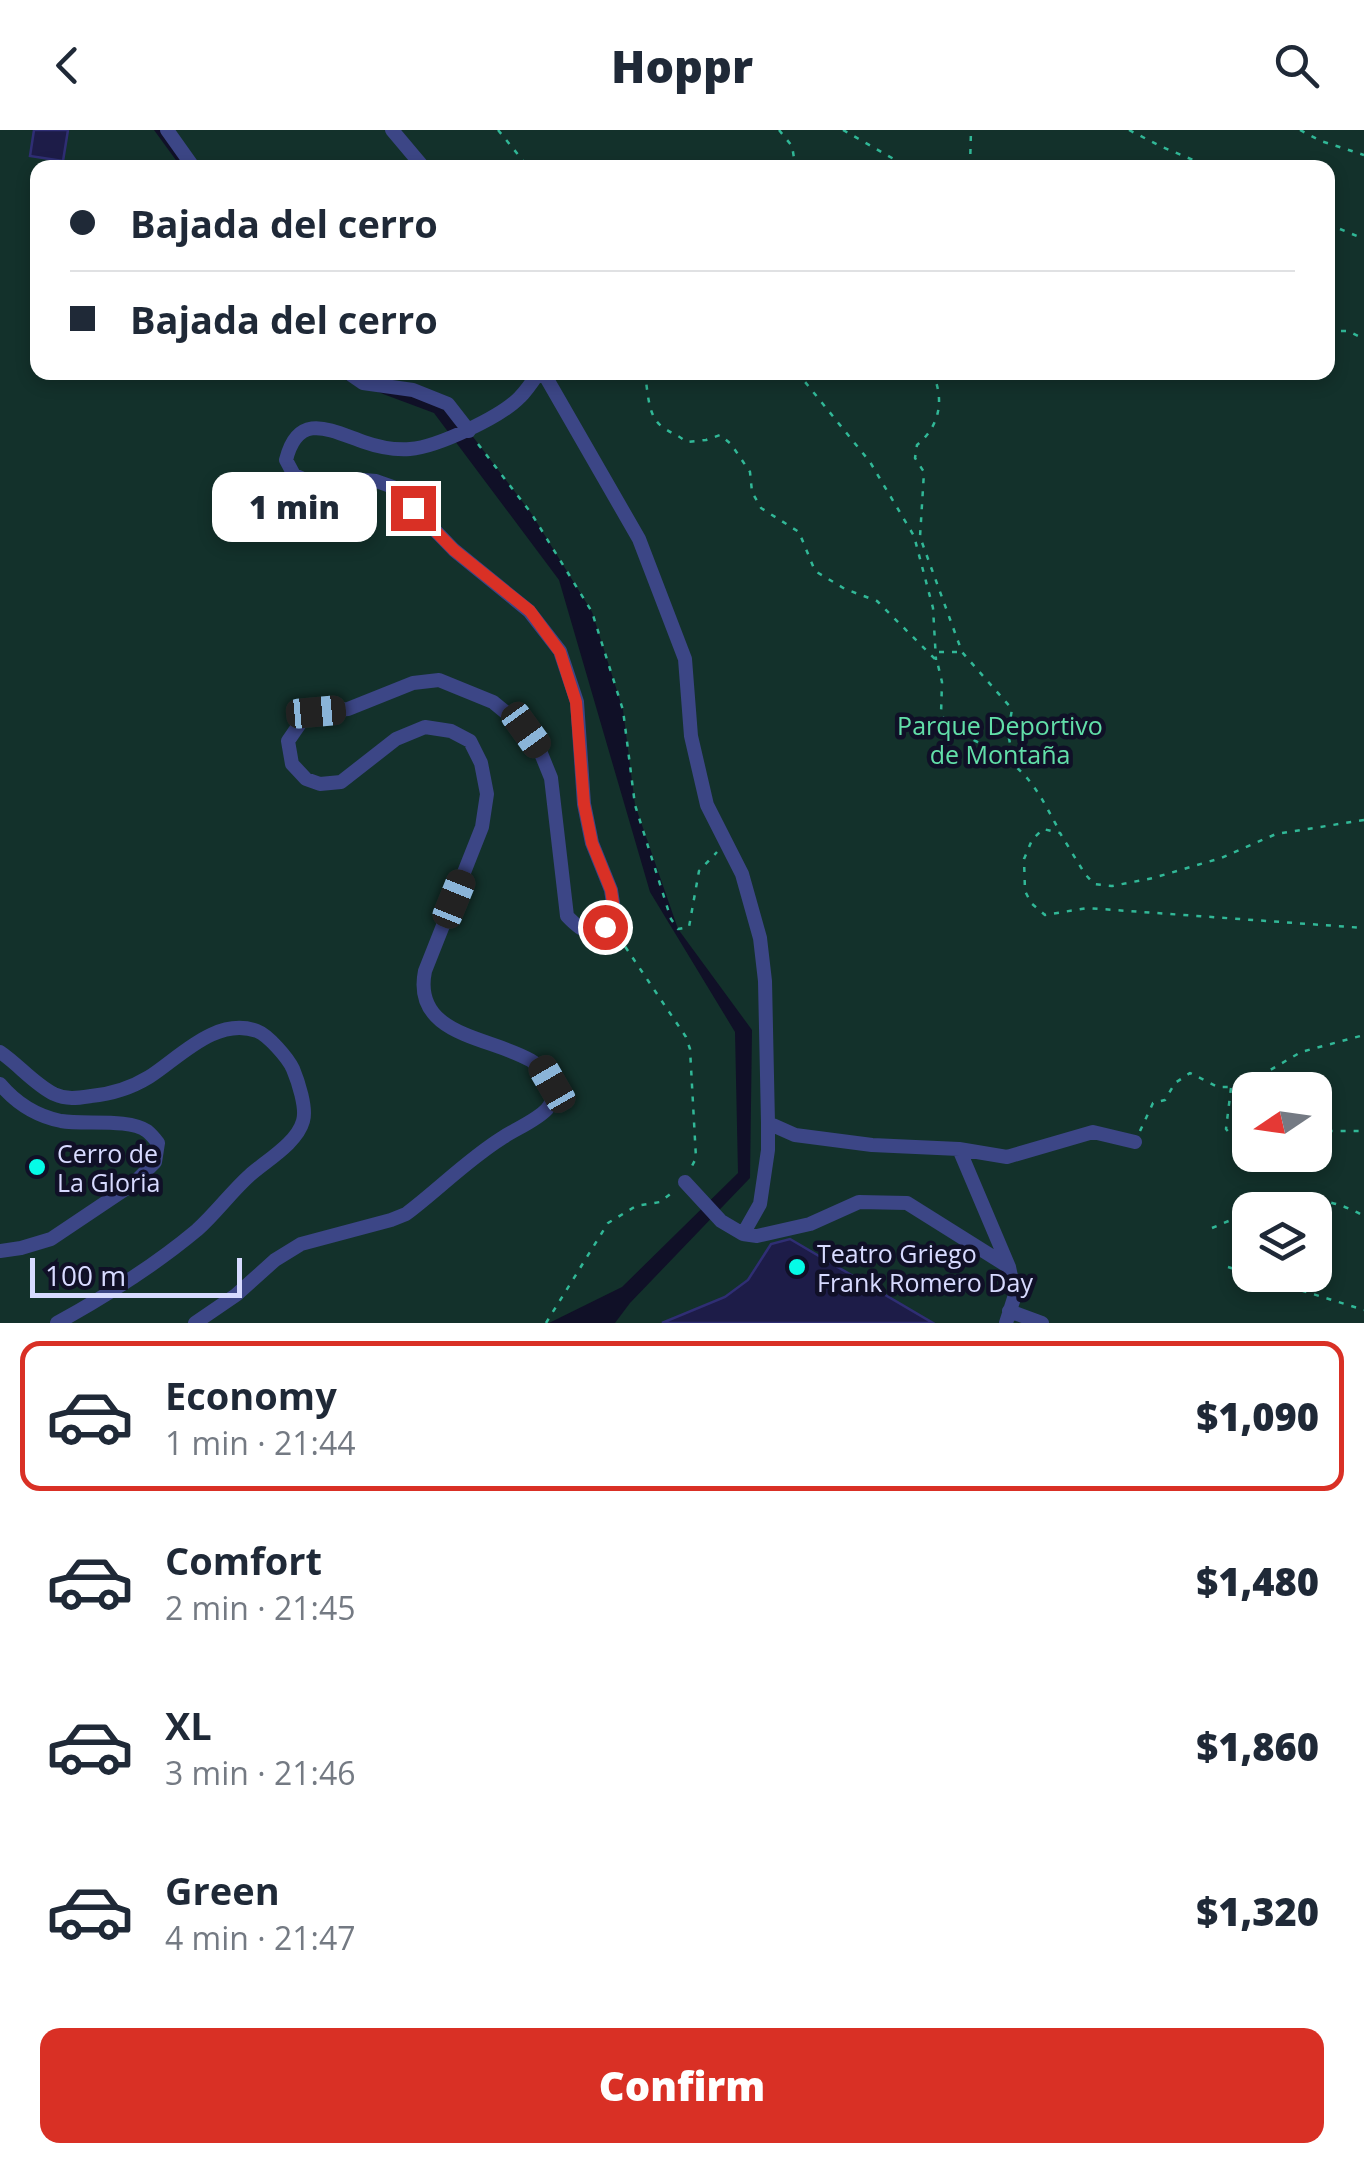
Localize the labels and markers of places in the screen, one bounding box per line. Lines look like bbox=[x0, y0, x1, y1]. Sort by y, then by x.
place label: Cerro de La Gloria bbox=[57, 1136, 160, 1199]
marker: Cerro de La Gloria bbox=[26, 1156, 48, 1178]
place label: Teatro Griego Frank Romero Day bbox=[817, 1236, 1033, 1299]
marker: Teatro Griego Frank Romero Day bbox=[786, 1256, 808, 1278]

